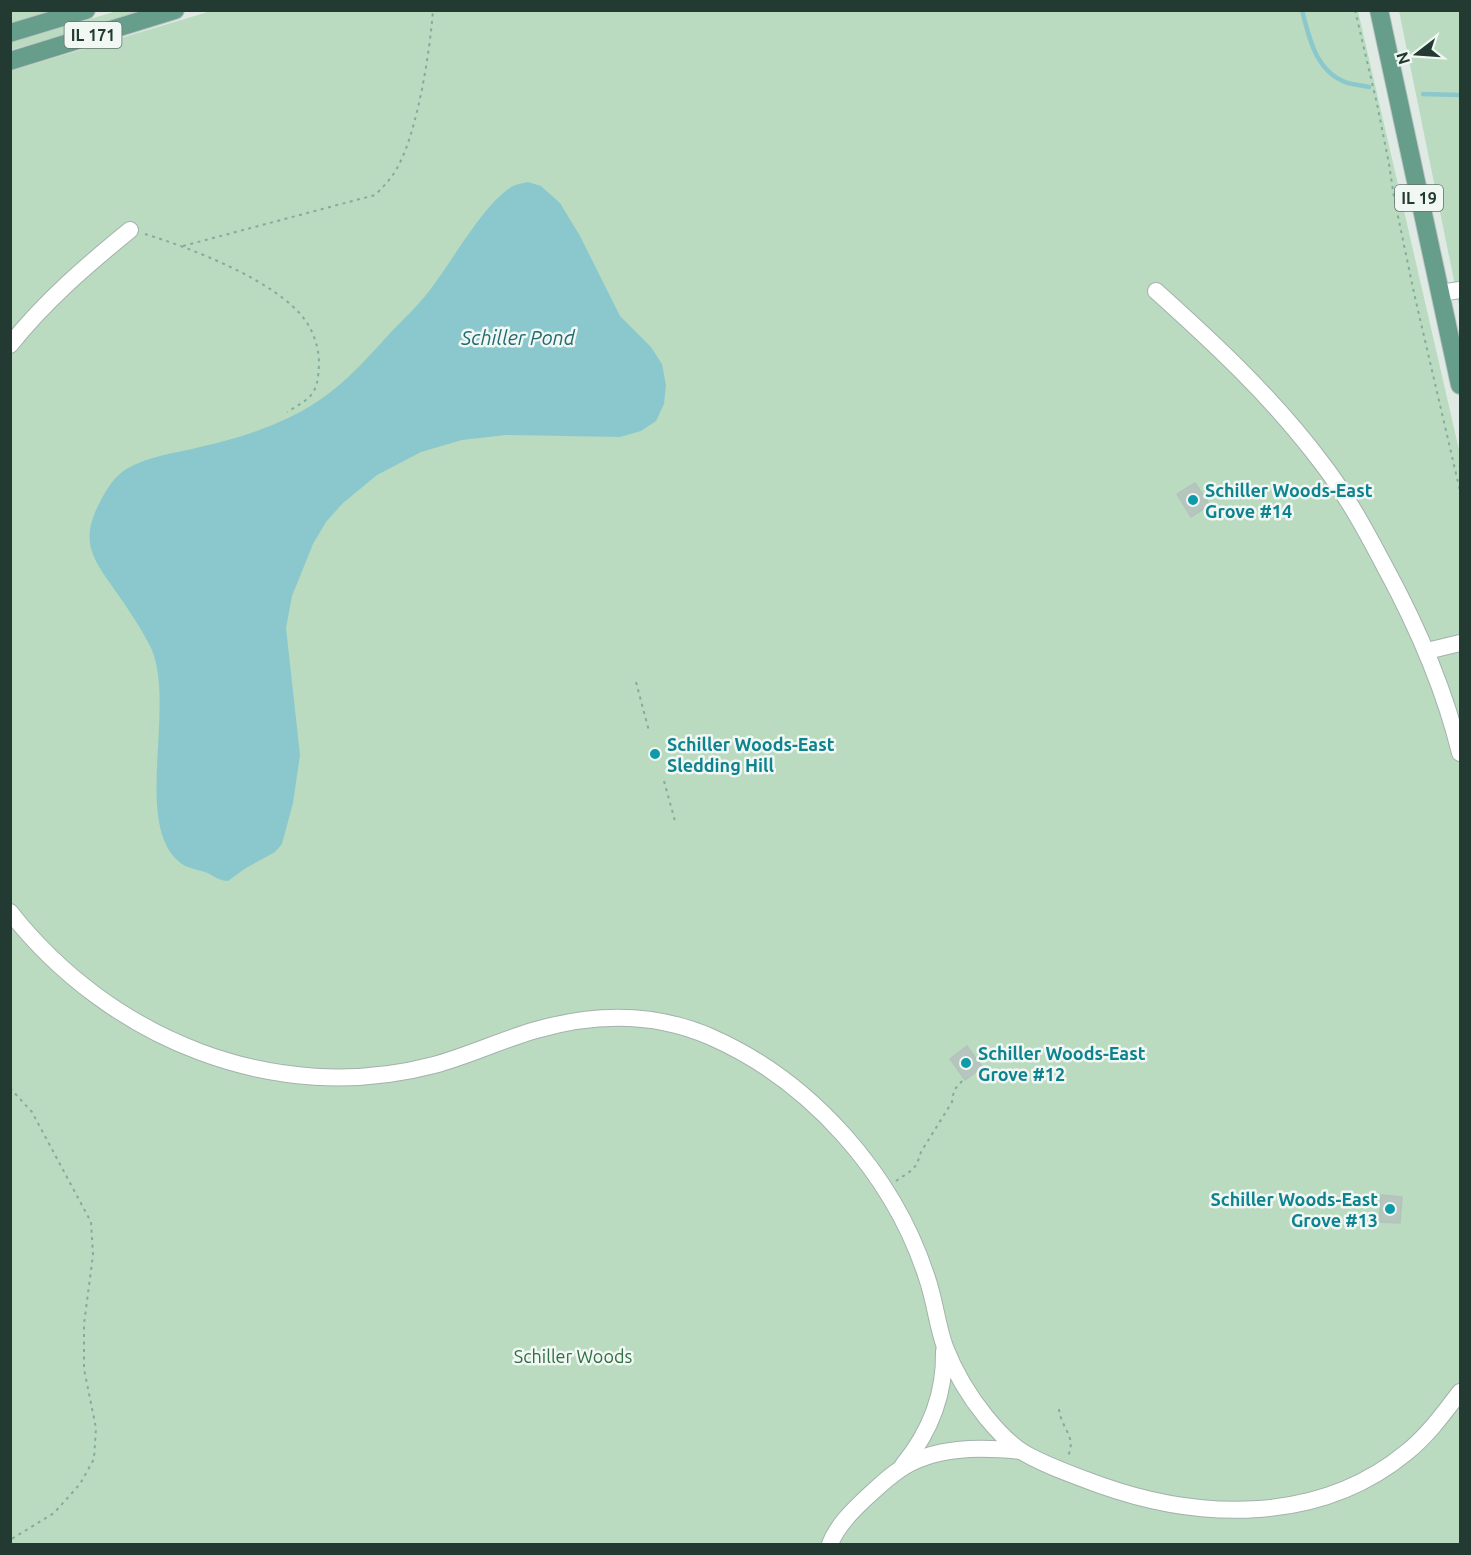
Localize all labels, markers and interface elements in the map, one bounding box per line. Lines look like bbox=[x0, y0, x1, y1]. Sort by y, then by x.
road number: IL 171 bbox=[64, 22, 122, 48]
north arrow bbox=[1387, 24, 1447, 84]
text: N bbox=[1392, 50, 1413, 67]
road number: IL 19 bbox=[1395, 185, 1443, 211]
water label: Schiller Pond bbox=[460, 326, 576, 349]
place label: Schiller Woods-East Grove #14 bbox=[1205, 480, 1373, 521]
marker: Schiller Woods-East Grove #14 bbox=[1186, 493, 1200, 507]
place label: Schiller Woods-East Sledding Hill bbox=[667, 734, 835, 775]
marker: Schiller Woods-East Sledding Hill bbox=[648, 747, 662, 761]
place label: Schiller Woods-East Grove #12 bbox=[978, 1043, 1146, 1084]
marker: Schiller Woods-East Grove #12 bbox=[959, 1056, 973, 1070]
place label: Schiller Woods-East Grove #13 bbox=[1211, 1189, 1378, 1230]
marker: Schiller Woods-East Grove #13 bbox=[1383, 1202, 1397, 1216]
park label: Schiller Woods bbox=[514, 1346, 632, 1366]

